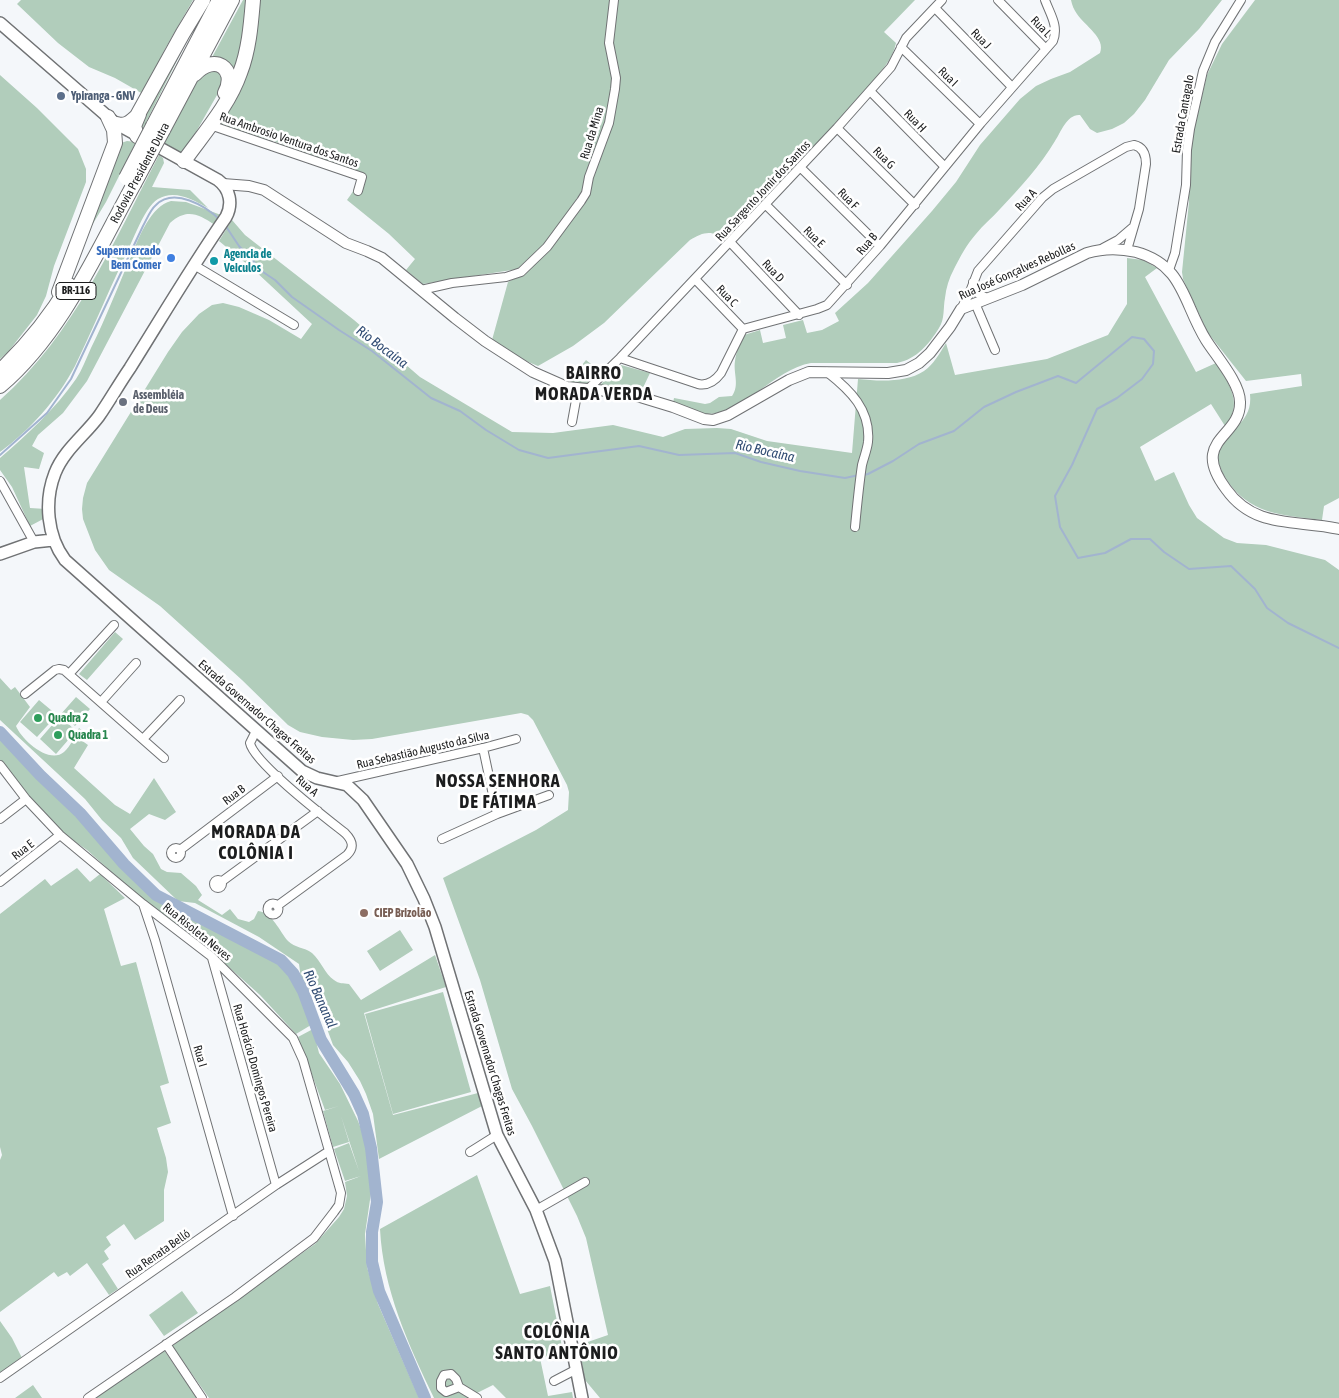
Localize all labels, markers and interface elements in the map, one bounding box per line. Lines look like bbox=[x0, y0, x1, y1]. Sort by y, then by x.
street label: Rua L bbox=[1028, 13, 1054, 41]
street label: Rua J bbox=[968, 26, 994, 52]
street label: Rua I bbox=[935, 64, 961, 90]
street label: Estrada Cantagalo bbox=[1169, 74, 1197, 154]
place label: Ypiranga - GNV bbox=[71, 89, 135, 103]
marker: Ypiranga - GNV bbox=[55, 90, 67, 102]
street label: Rua da Mina bbox=[577, 105, 607, 161]
street label: Rua H bbox=[901, 107, 929, 135]
street label: Rua Ambrosio Ventura dos Santos bbox=[218, 109, 360, 171]
street label: Rodovia Presidente Dutra bbox=[107, 120, 173, 226]
street label: Rua Sargento Jomir dos Santos bbox=[713, 138, 813, 244]
street label: Rua G bbox=[870, 144, 898, 172]
street label: Rua F bbox=[834, 185, 862, 213]
street label: Rua A bbox=[1012, 186, 1040, 214]
street label: Rua E bbox=[800, 223, 828, 251]
street label: Rua B bbox=[853, 230, 881, 258]
street label: Rua José Gonçalves Rebollas bbox=[957, 239, 1077, 303]
place label: Supermercado Bem Comer bbox=[97, 244, 161, 272]
place label: Agencia de Veiculos bbox=[224, 247, 272, 275]
marker: Supermercado Bem Comer bbox=[165, 252, 177, 264]
marker: Agencia de Veiculos bbox=[208, 255, 220, 267]
street label: Rua D bbox=[759, 257, 787, 285]
road number: BR-116 bbox=[56, 282, 96, 300]
street label: Rua C bbox=[713, 282, 741, 310]
water label: Rio Bocaína bbox=[353, 322, 411, 372]
district label: BAIRRO MORADA VERDA bbox=[533, 362, 655, 404]
place label: Assembléia de Deus bbox=[133, 388, 184, 416]
marker: Assembléia de Deus bbox=[117, 396, 129, 408]
water label: Rio Bocaína bbox=[734, 436, 796, 466]
street label: Estrada Governador Chagas Freitas bbox=[195, 657, 319, 767]
place label: Quadra 2 bbox=[48, 711, 88, 725]
marker: Quadra 2 bbox=[32, 712, 44, 724]
place label: Quadra 1 bbox=[68, 728, 108, 742]
street label: Rua Sebastião Augusto da Silva bbox=[355, 728, 491, 772]
marker: Quadra 1 bbox=[52, 729, 64, 741]
district label: NOSSA SENHORA DE FÁTIMA bbox=[434, 770, 562, 812]
street label: Rua A bbox=[293, 772, 321, 800]
street label: Rua B bbox=[220, 782, 248, 808]
district label: MORADA DA COLÔNIA I bbox=[210, 821, 302, 864]
street label: Rua E bbox=[9, 837, 37, 863]
street label: Rua Risoleta Neves bbox=[160, 900, 234, 964]
place label: CIEP Brizolão bbox=[374, 906, 431, 920]
marker: CIEP Brizolão bbox=[358, 907, 370, 919]
water label: Rio Bananal bbox=[300, 967, 340, 1031]
street label: Estrada Governador Chagas Freitas bbox=[461, 989, 519, 1137]
street label: Rua Horácio Domingos Pereira bbox=[230, 1002, 280, 1134]
street label: Rua I bbox=[190, 1043, 210, 1069]
street label: Rua Renata Belló bbox=[123, 1226, 193, 1282]
district label: COLÔNIA SANTO ANTÔNIO bbox=[494, 1321, 620, 1364]

